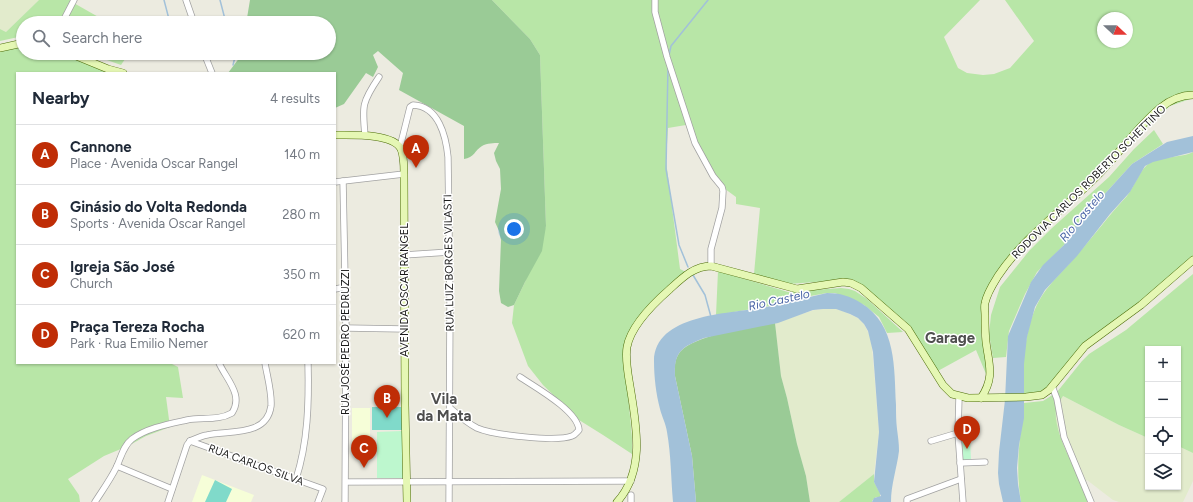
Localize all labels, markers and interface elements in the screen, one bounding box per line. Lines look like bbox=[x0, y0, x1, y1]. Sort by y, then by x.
north arrow bbox=[1097, 12, 1133, 48]
search box bbox=[16, 16, 336, 60]
icon: search bbox=[30, 27, 52, 49]
text: Search here bbox=[62, 29, 142, 47]
text: Nearby bbox=[32, 88, 90, 108]
text: 4 results bbox=[270, 91, 320, 106]
street label: RODOVIA CARLOS ROBERTO SCHETTINO bbox=[1009, 102, 1169, 262]
pin: A bbox=[403, 135, 429, 168]
text: Cannone bbox=[70, 138, 131, 156]
text: A bbox=[40, 147, 50, 162]
text: 140 m bbox=[284, 147, 320, 162]
text: Place · Avenida Oscar Rangel bbox=[70, 156, 238, 171]
water label: Rio Castelo bbox=[1057, 188, 1107, 244]
street label: RUA LUIZ BORGES VILASTI bbox=[441, 194, 457, 332]
text: Ginásio do Volta Redonda bbox=[70, 198, 247, 216]
text: B bbox=[41, 207, 49, 222]
text: 280 m bbox=[282, 207, 320, 222]
text: Sports · Avenida Oscar Rangel bbox=[70, 216, 245, 231]
your location bbox=[504, 219, 524, 239]
street label: AVENIDA OSCAR RANGEL bbox=[398, 223, 411, 357]
text: Igreja São José bbox=[70, 258, 175, 276]
text: C bbox=[40, 267, 50, 282]
text: 350 m bbox=[283, 267, 320, 282]
street label: RUA JOSÉ PEDRO PEDRUZZI bbox=[339, 269, 352, 415]
text: Church bbox=[70, 276, 113, 291]
water label: Rio Castelo bbox=[747, 287, 811, 313]
text: Praça Tereza Rocha bbox=[70, 318, 204, 336]
text: D bbox=[40, 327, 50, 342]
text: 620 m bbox=[283, 327, 320, 342]
district label: Garage bbox=[925, 329, 976, 347]
text: Park · Rua Emilio Nemer bbox=[70, 336, 208, 351]
map controls bbox=[1145, 346, 1181, 490]
button: + bbox=[1145, 346, 1181, 382]
button: − bbox=[1145, 382, 1181, 418]
pin: B bbox=[374, 385, 400, 418]
district label: Vila da Mata bbox=[416, 390, 472, 425]
pin: D bbox=[954, 416, 980, 449]
button: locate bbox=[1145, 418, 1181, 454]
pin: C bbox=[351, 435, 377, 468]
street label: RUA CARLOS SILVA bbox=[206, 442, 306, 489]
button: layers bbox=[1145, 454, 1181, 490]

